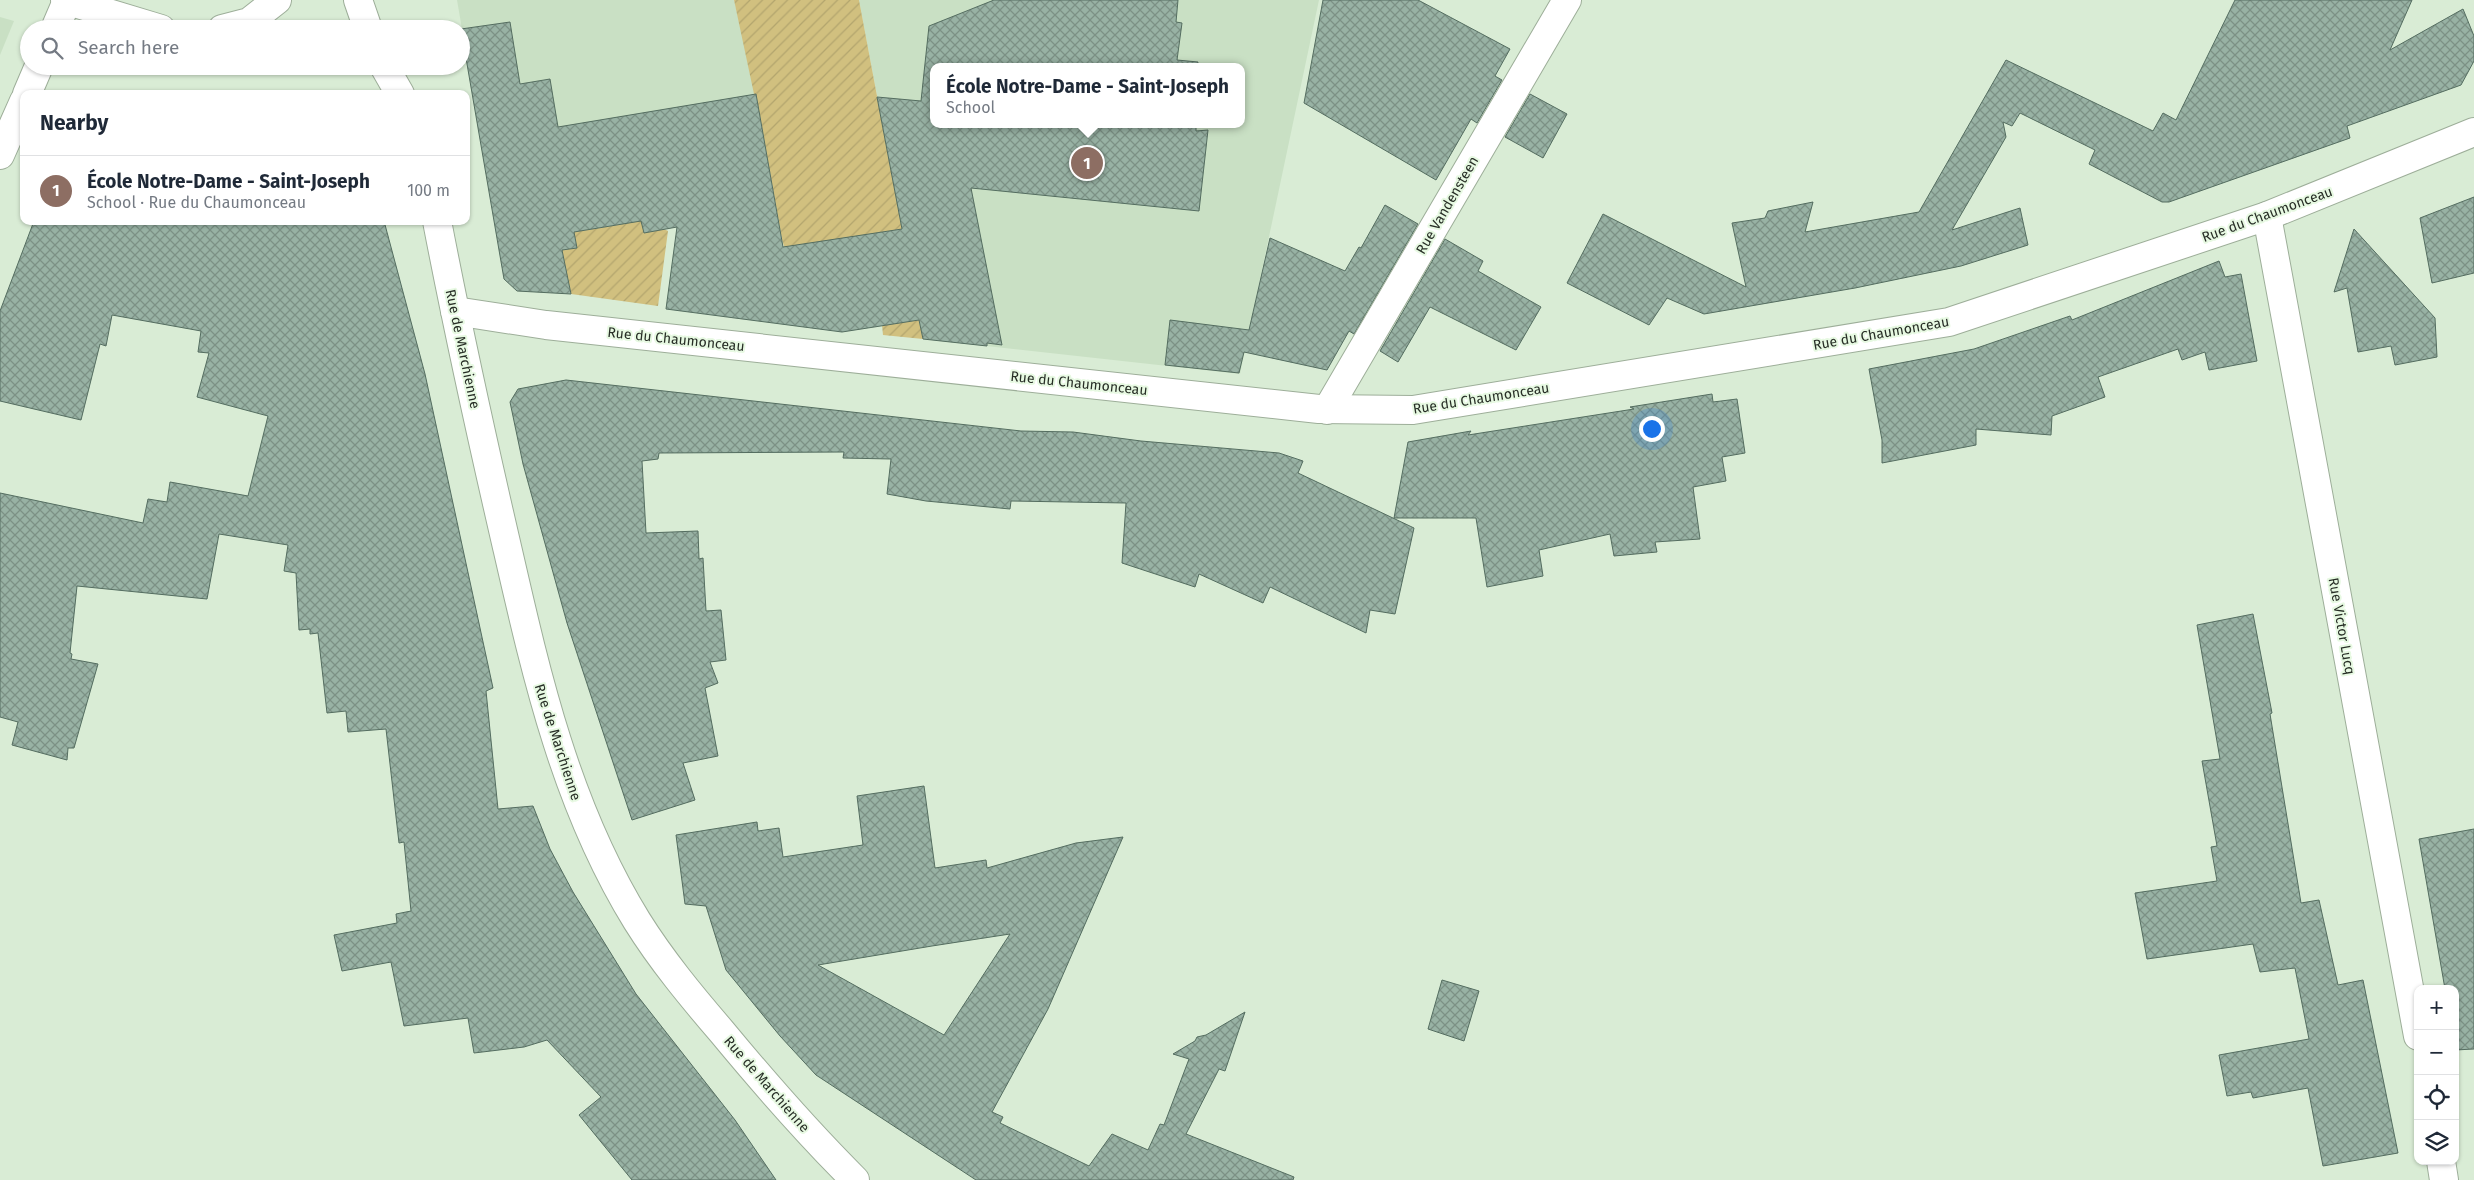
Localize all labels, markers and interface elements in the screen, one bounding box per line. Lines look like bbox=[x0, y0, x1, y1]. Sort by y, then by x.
search box bbox=[20, 20, 470, 75]
icon: search bbox=[38, 34, 66, 62]
text: Search here bbox=[78, 36, 179, 59]
popup bbox=[930, 63, 1245, 128]
text: École Notre-Dame - Saint-Joseph bbox=[946, 75, 1229, 98]
text: School bbox=[946, 98, 995, 117]
text: Nearby bbox=[40, 110, 108, 136]
pin: 1 bbox=[1071, 144, 1103, 182]
street label: Rue Vandensteen bbox=[1413, 153, 1482, 257]
text: École Notre-Dame - Saint-Joseph bbox=[87, 170, 370, 193]
text: 1 bbox=[52, 181, 60, 200]
text: 100 m bbox=[407, 181, 450, 200]
street label: Rue du Chaumonceau bbox=[2199, 183, 2335, 246]
text: School · Rue du Chaumonceau bbox=[87, 193, 306, 212]
street label: Rue de Marchienne bbox=[442, 288, 483, 410]
street label: Rue du Chaumonceau bbox=[1812, 313, 1950, 354]
street label: Rue du Chaumonceau bbox=[606, 324, 745, 355]
street label: Rue du Chaumonceau bbox=[1009, 368, 1148, 399]
street label: Rue du Chaumonceau bbox=[1412, 379, 1551, 418]
your location bbox=[1639, 416, 1665, 442]
street label: Rue Victor Lucq bbox=[2325, 576, 2358, 676]
street label: Rue de Marchienne bbox=[531, 682, 584, 803]
map controls bbox=[2414, 985, 2459, 1165]
button: + bbox=[2414, 985, 2459, 1030]
button: − bbox=[2414, 1030, 2459, 1075]
street label: Rue de Marchienne bbox=[720, 1033, 813, 1136]
button: locate bbox=[2414, 1075, 2459, 1120]
button: layers bbox=[2414, 1120, 2459, 1165]

